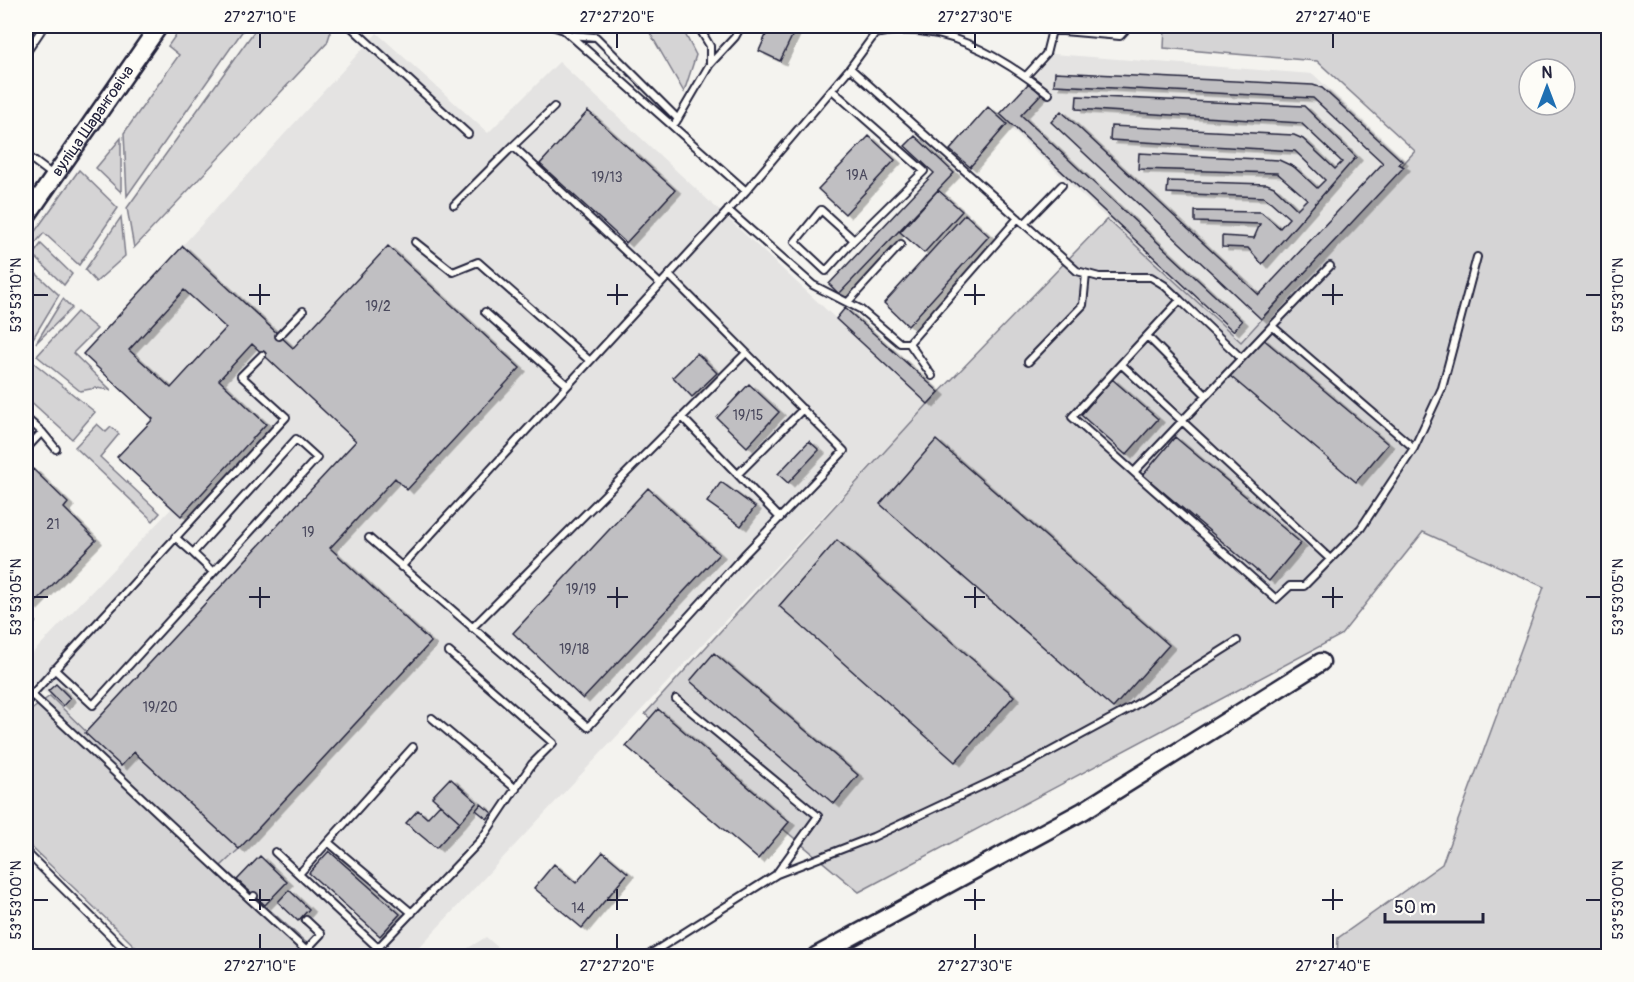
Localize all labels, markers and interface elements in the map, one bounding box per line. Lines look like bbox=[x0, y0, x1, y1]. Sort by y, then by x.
text: 27°27'10"E bbox=[224, 8, 296, 27]
text: 27°27'20"E bbox=[580, 8, 655, 27]
text: 27°27'30"E bbox=[938, 8, 1013, 27]
text: 27°27'40"E bbox=[1295, 8, 1371, 27]
north arrow bbox=[1517, 57, 1577, 117]
street label: вуліца Шаранговіча bbox=[47, 62, 138, 180]
text: N bbox=[1542, 63, 1553, 83]
house number: 19А bbox=[846, 167, 868, 184]
house number: 19/13 bbox=[592, 169, 623, 186]
text: 53°53'10"N bbox=[7, 258, 26, 332]
text: 53°53'10"N bbox=[1609, 258, 1628, 332]
house number: 19/2 bbox=[365, 298, 391, 315]
house number: 19/15 bbox=[733, 407, 763, 424]
house number: 21 bbox=[46, 516, 60, 533]
house number: 19 bbox=[302, 524, 314, 541]
text: 53°53'05"N bbox=[7, 558, 26, 636]
text: 53°53'05"N bbox=[1609, 558, 1628, 636]
house number: 19/19 bbox=[566, 581, 596, 598]
house number: 19/18 bbox=[559, 641, 589, 658]
house number: 19/20 bbox=[142, 699, 178, 716]
text: 53°53'00"N bbox=[7, 860, 26, 940]
text: 53°53'00"N bbox=[1609, 860, 1628, 940]
scale bar bbox=[1385, 886, 1482, 924]
text: 50 m bbox=[1394, 896, 1436, 919]
house number: 14 bbox=[571, 900, 585, 917]
text: 27°27'10"E bbox=[224, 957, 296, 976]
text: 27°27'20"E bbox=[580, 957, 655, 976]
text: 27°27'30"E bbox=[938, 957, 1013, 976]
text: 27°27'40"E bbox=[1295, 957, 1371, 976]

